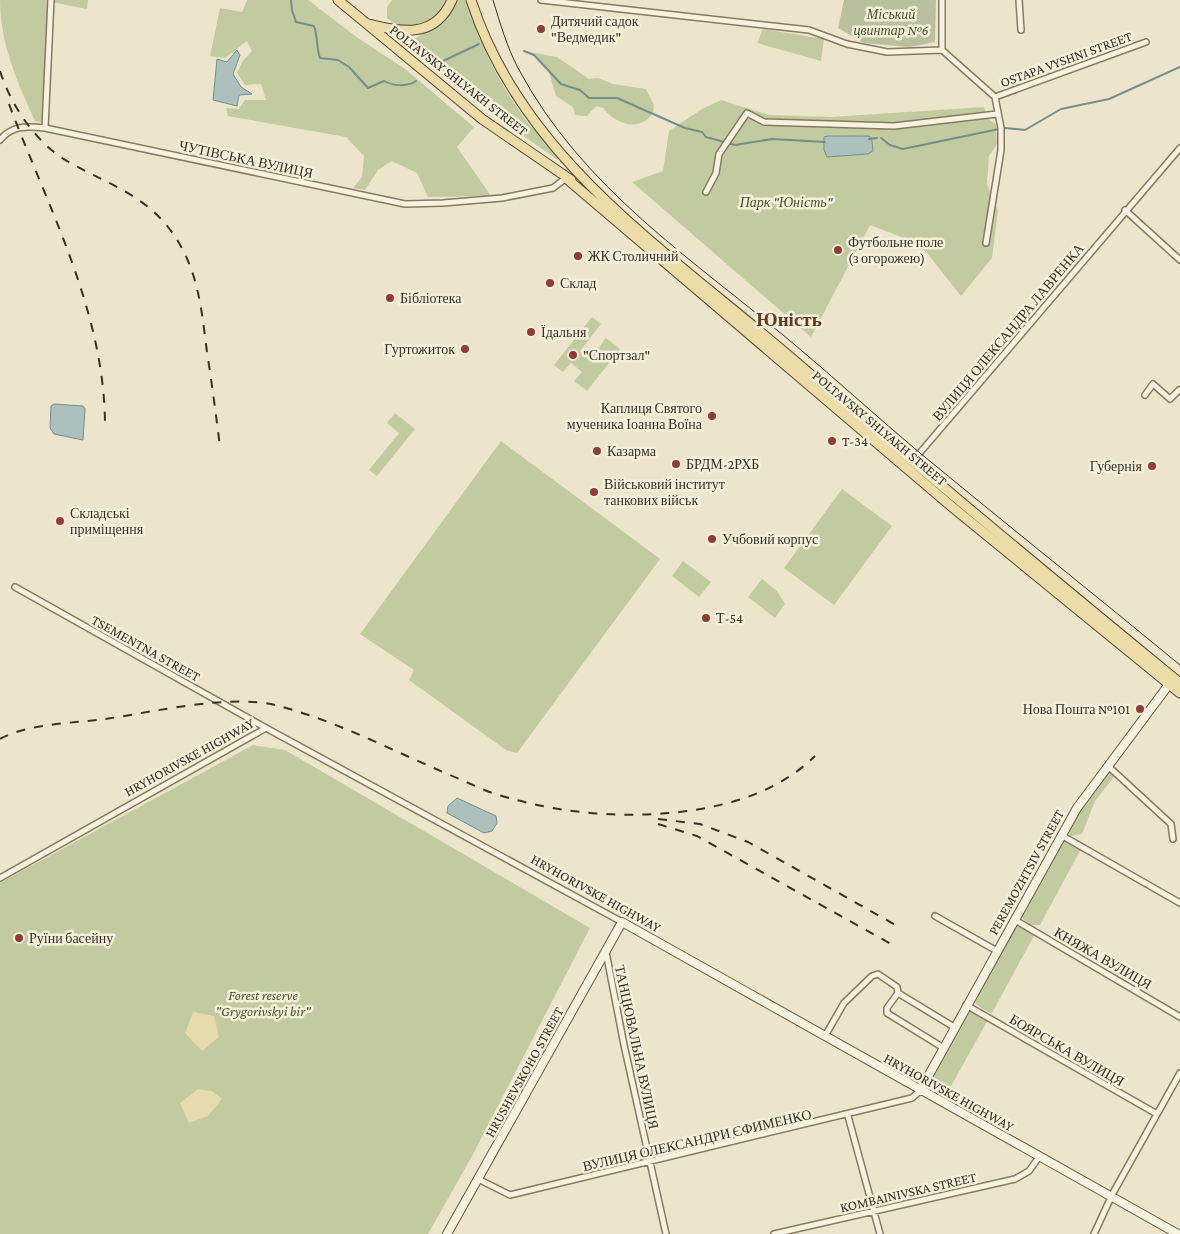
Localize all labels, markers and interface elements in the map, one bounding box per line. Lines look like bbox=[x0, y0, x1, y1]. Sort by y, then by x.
park label: Міський цвинтар №6 bbox=[853, 6, 929, 38]
place label: Дитячий садок "Ведмедик" bbox=[551, 13, 639, 45]
street label: POLTAVSKY SHLYAKH STREET bbox=[387, 21, 531, 139]
marker: Дитячий садок "Ведмедик" bbox=[535, 23, 547, 35]
street label: OSTAPA VYSHNI STREET bbox=[998, 28, 1135, 90]
street label: ЧУТІВСЬКА ВУЛИЦЯ bbox=[178, 137, 314, 181]
park label: Парк "Юність" bbox=[739, 194, 834, 210]
place label: Футбольне поле (з огорожею) bbox=[848, 234, 943, 267]
street label: ВУЛИЦЯ ОЛЕКСАНДРА ЛАВРЕНКА bbox=[929, 239, 1088, 424]
marker: Футбольне поле (з огорожею) bbox=[832, 244, 844, 256]
place label: ЖК Столичний bbox=[588, 248, 679, 264]
marker: ЖК Столичний bbox=[572, 250, 584, 262]
place label: Склад bbox=[560, 275, 596, 291]
marker: Склад bbox=[544, 277, 556, 289]
place label: Бібліотека bbox=[400, 290, 462, 306]
marker: Бібліотека bbox=[384, 292, 396, 304]
district label: Юність bbox=[756, 309, 822, 330]
place label: Їдальня bbox=[541, 324, 587, 340]
marker: Їдальня bbox=[525, 326, 537, 338]
place label: Гуртожиток bbox=[384, 341, 455, 357]
marker: Гуртожиток bbox=[459, 343, 471, 355]
place label: "Спортзал" bbox=[583, 347, 650, 363]
marker: "Спортзал" bbox=[567, 349, 579, 361]
street label: POLTAVSKY SHLYAKH STREET bbox=[810, 367, 951, 489]
place label: Каплиця Святого мученика Іоанна Воїна bbox=[567, 400, 703, 432]
marker: Каплиця Святого мученика Іоанна Воїна bbox=[706, 410, 718, 422]
place label: T-34 bbox=[842, 433, 868, 449]
marker: T-34 bbox=[826, 435, 838, 447]
place label: Казарма bbox=[607, 443, 657, 459]
marker: Казарма bbox=[591, 445, 603, 457]
place label: БРДМ-2РХБ bbox=[686, 456, 759, 472]
marker: БРДМ-2РХБ bbox=[670, 458, 682, 470]
place label: Губернія bbox=[1090, 458, 1143, 474]
marker: Губернія bbox=[1146, 460, 1158, 472]
place label: Військовий інститут танкових військ bbox=[604, 476, 725, 508]
marker: Військовий інститут танкових військ bbox=[588, 486, 600, 498]
place label: Складські приміщення bbox=[70, 505, 144, 537]
marker: Складські приміщення bbox=[54, 515, 66, 527]
place label: Учбовий корпус bbox=[722, 531, 818, 547]
marker: Учбовий корпус bbox=[706, 533, 718, 545]
place label: Т-54 bbox=[716, 610, 743, 626]
street label: TSEMENTNA STREET bbox=[89, 611, 204, 685]
marker: Т-54 bbox=[700, 612, 712, 624]
place label: Нова Пошта №101 bbox=[1023, 701, 1130, 717]
marker: Нова Пошта №101 bbox=[1134, 703, 1146, 715]
street label: HRYHORIVSKE HIGHWAY bbox=[121, 714, 257, 799]
street label: PEREMOZHTSIV STREET bbox=[985, 806, 1067, 938]
street label: HRYHORIVSKE HIGHWAY bbox=[528, 851, 664, 936]
street label: КНЯЖА ВУЛИЦЯ bbox=[1052, 924, 1154, 992]
place label: Руїни басейну bbox=[29, 930, 113, 946]
marker: Руїни басейну bbox=[13, 932, 25, 944]
street label: ТАНЦЮВАЛЬНА ВУЛИЦЯ bbox=[612, 964, 662, 1130]
park label: Forest reserve "Grygorivskyi bir" bbox=[215, 987, 312, 1019]
street label: HRUSHEVSKOHO STREET bbox=[481, 1004, 567, 1140]
street label: БОЯРСЬКА ВУЛИЦЯ bbox=[1007, 1011, 1127, 1089]
street label: HRYHORIVSKE HIGHWAY bbox=[881, 1050, 1017, 1135]
street label: ВУЛИЦЯ ОЛЕКСАНДРИ ЄФИМЕНКО bbox=[581, 1106, 813, 1174]
street label: KOMBAINIVSKA STREET bbox=[838, 1168, 978, 1215]

